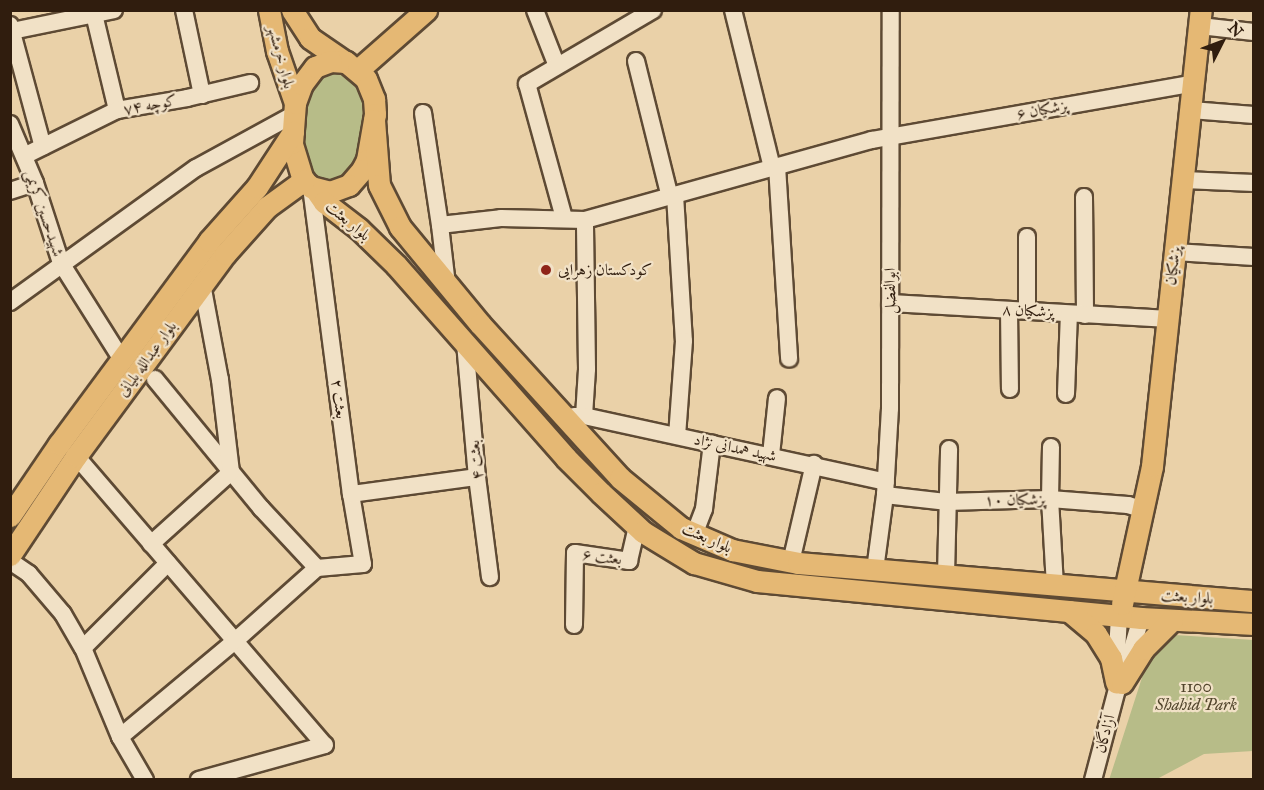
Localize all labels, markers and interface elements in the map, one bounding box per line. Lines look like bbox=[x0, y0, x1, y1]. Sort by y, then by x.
north arrow bbox=[1192, 12, 1252, 72]
text: N bbox=[1224, 18, 1247, 41]
street label: بلوار خرمشهر bbox=[263, 23, 299, 91]
street label: کوچه ۷۴ bbox=[122, 91, 178, 119]
street label: پزشکیان ۶ bbox=[1015, 96, 1069, 124]
street label: شهیدحسین کریمی bbox=[20, 167, 68, 259]
street label: بلوار بعثت bbox=[322, 197, 374, 245]
street label: پزشکیان bbox=[1161, 246, 1185, 286]
place label: کودکستان زهرایی bbox=[558, 260, 652, 280]
marker: کودکستان زهرایی bbox=[539, 263, 553, 277]
street label: ابوالفضل bbox=[880, 268, 900, 314]
street label: پزشکیان ۸ bbox=[1002, 300, 1054, 322]
street label: بلوار عبدالله بلیانی bbox=[113, 317, 181, 401]
street label: بعثت ۲ bbox=[327, 378, 351, 420]
street label: شهید همدانی نژاد bbox=[692, 430, 778, 466]
street label: بعثت ۴ bbox=[464, 439, 488, 481]
street label: پزشکیان ۱۰ bbox=[984, 490, 1046, 510]
street label: بلوار بعثت bbox=[679, 519, 735, 557]
street label: بعثت ۶ bbox=[581, 545, 623, 569]
street label: بلوار بعثت bbox=[1160, 586, 1214, 608]
park label: 1100 Shahid Park bbox=[1155, 677, 1237, 715]
street label: آزادگان bbox=[1091, 713, 1119, 755]

